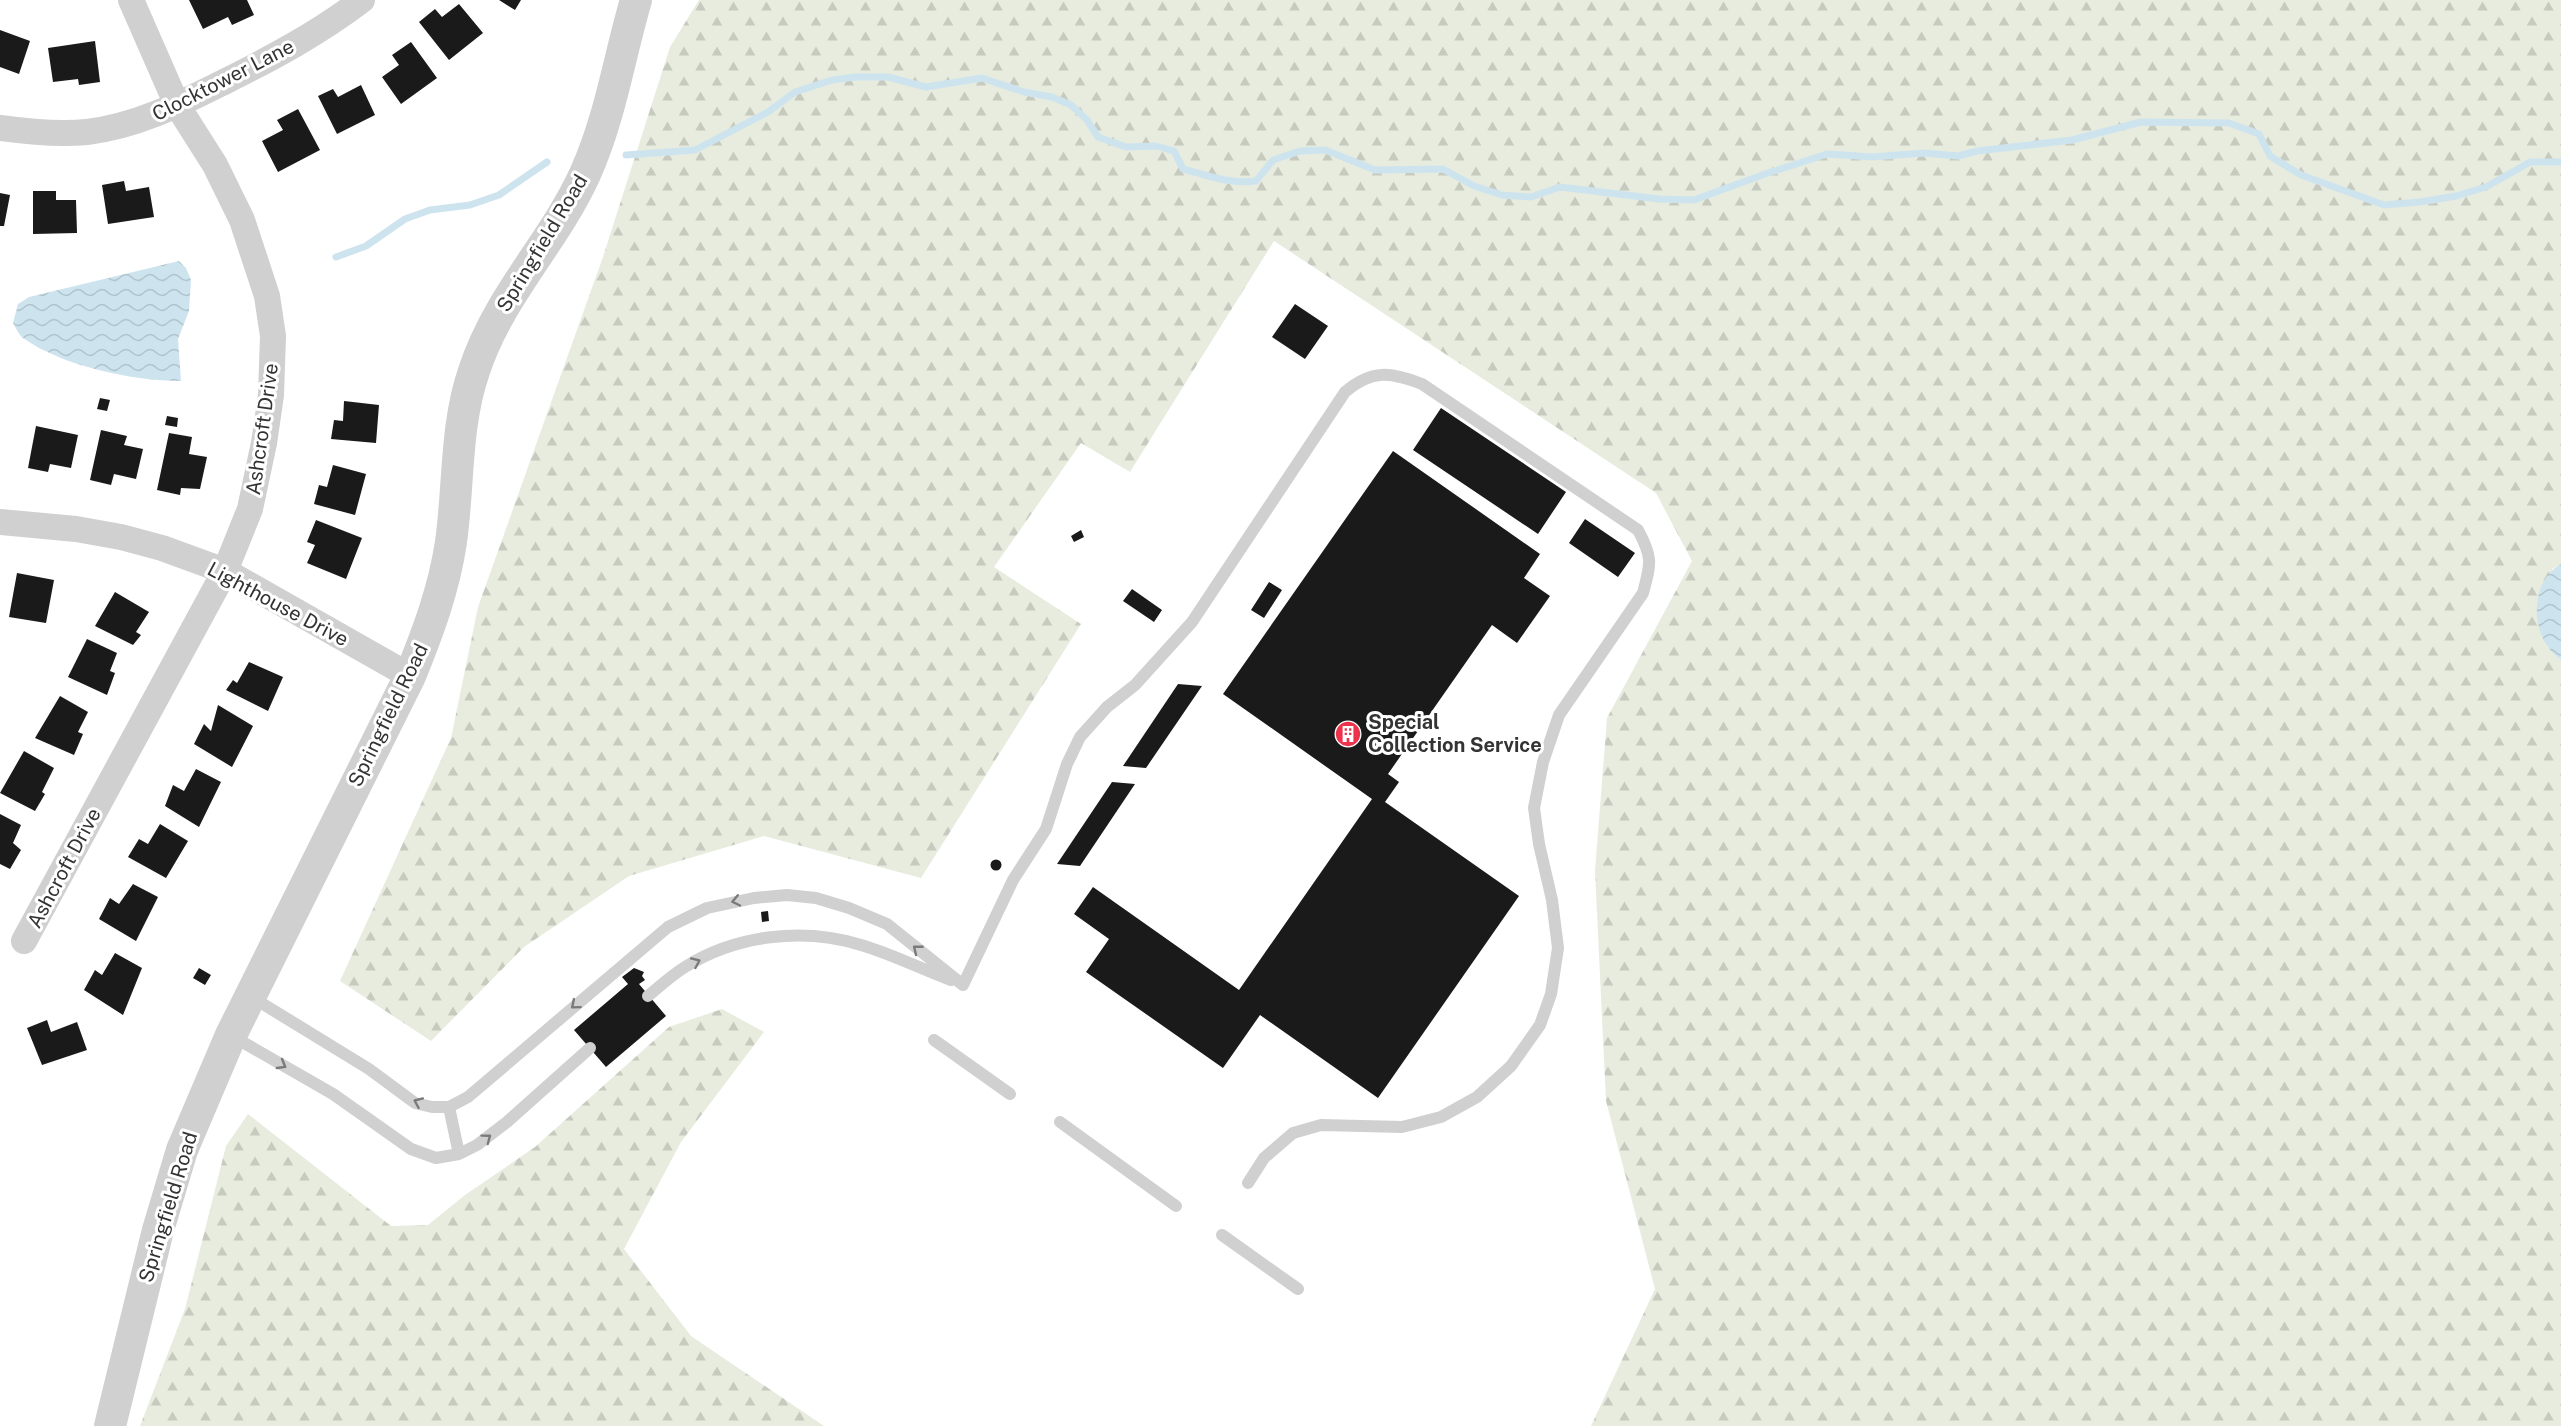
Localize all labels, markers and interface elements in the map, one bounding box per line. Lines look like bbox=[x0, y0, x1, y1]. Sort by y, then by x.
street label: Clocktower Lane bbox=[148, 34, 298, 126]
street label: Springfield Road bbox=[491, 170, 593, 316]
street label: Ashcroft Drive bbox=[241, 362, 283, 496]
street label: Lighthouse Drive bbox=[203, 557, 353, 651]
street label: Springfield Road bbox=[343, 640, 433, 790]
place label: Special Collection Service bbox=[1368, 710, 1542, 757]
building icon: Special Collection Service bbox=[1333, 719, 1363, 749]
street label: Ashcroft Drive bbox=[22, 804, 106, 932]
one-way arrow bbox=[732, 894, 742, 907]
one-way arrow bbox=[913, 945, 924, 956]
one-way arrow bbox=[690, 957, 701, 969]
one-way arrow bbox=[571, 997, 582, 1008]
one-way arrow bbox=[276, 1057, 286, 1069]
one-way arrow bbox=[413, 1097, 424, 1109]
street label: Springfield Road bbox=[134, 1129, 202, 1285]
one-way arrow bbox=[480, 1134, 491, 1145]

